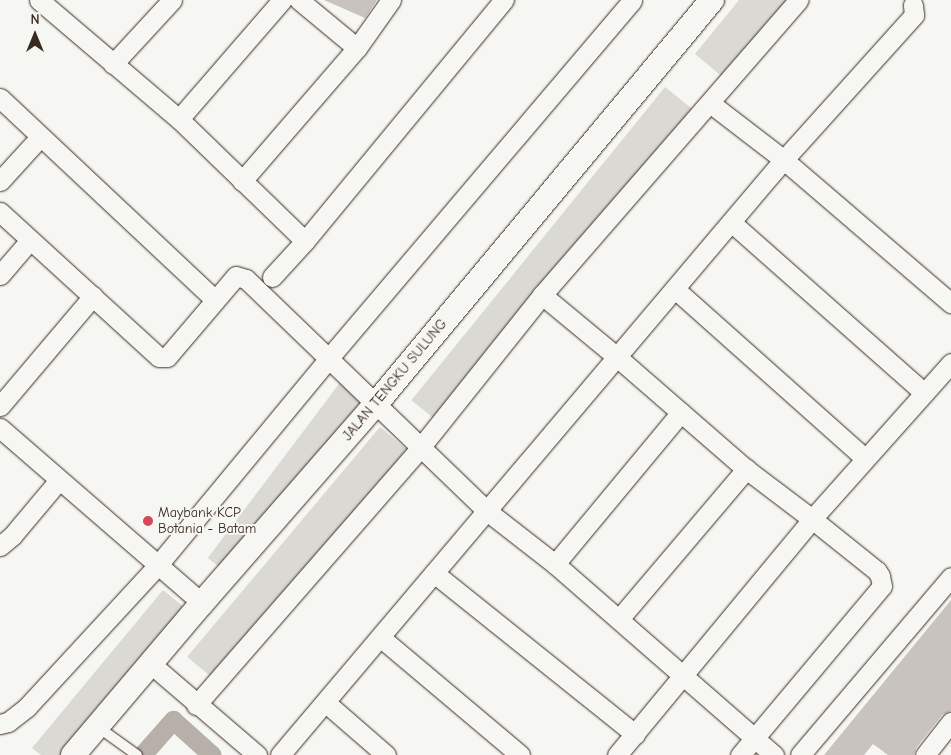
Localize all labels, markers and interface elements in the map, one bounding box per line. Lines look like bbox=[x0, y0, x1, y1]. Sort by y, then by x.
north arrow bbox=[10, 10, 60, 60]
text: N bbox=[30, 11, 40, 28]
street label: JALAN TENGKU SULUNG bbox=[339, 316, 451, 444]
place label: Maybank KCP Botania - Batam bbox=[158, 505, 256, 538]
marker: Maybank KCP Botania - Batam bbox=[142, 515, 154, 527]

